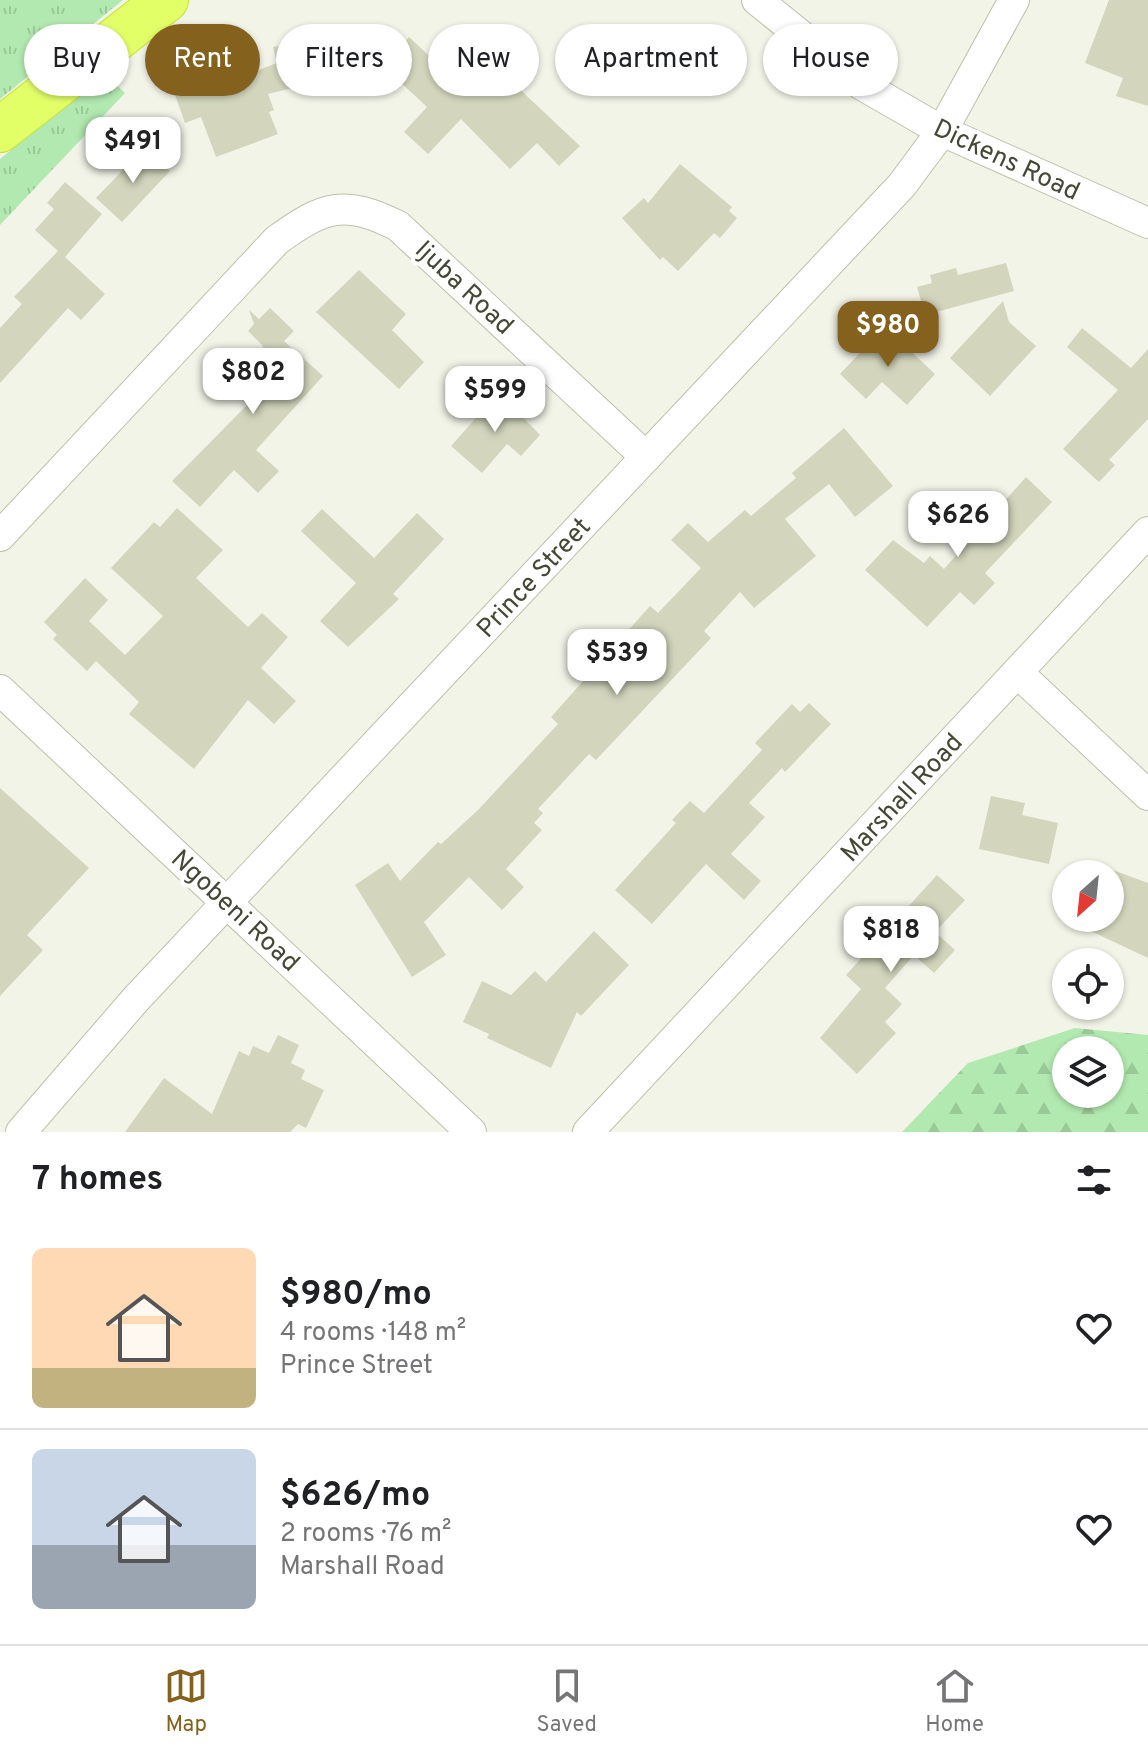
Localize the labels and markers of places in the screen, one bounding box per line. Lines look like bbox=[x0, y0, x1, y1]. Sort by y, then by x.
pin: $491 bbox=[86, 117, 180, 185]
pin: $980 bbox=[841, 301, 935, 369]
pin: $802 bbox=[206, 348, 300, 416]
pin: $599 bbox=[448, 366, 542, 434]
pin: $626 bbox=[911, 491, 1005, 559]
pin: $539 bbox=[570, 629, 664, 697]
pin: $818 bbox=[844, 906, 938, 974]

